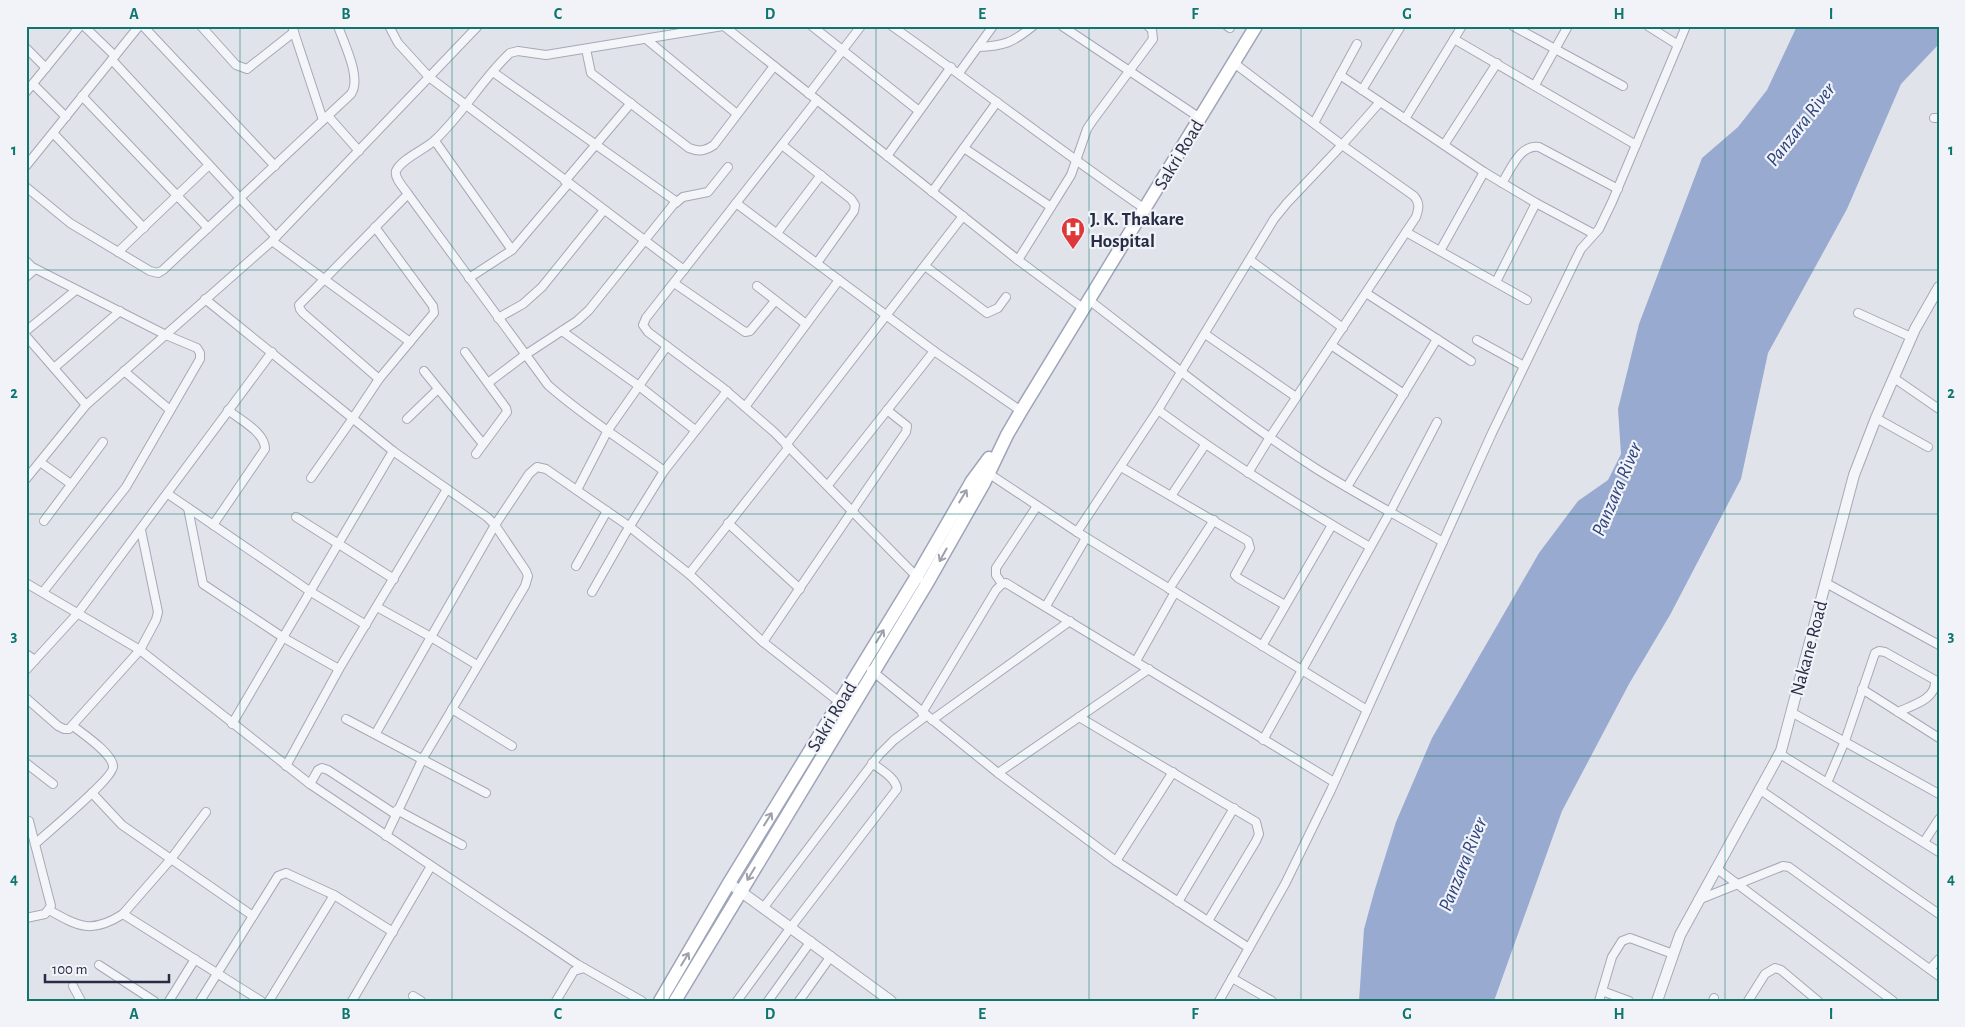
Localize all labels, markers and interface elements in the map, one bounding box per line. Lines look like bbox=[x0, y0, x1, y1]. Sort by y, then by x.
text: A bbox=[129, 6, 139, 22]
text: B bbox=[341, 6, 351, 22]
text: C bbox=[554, 6, 563, 22]
text: D bbox=[765, 6, 776, 22]
text: E bbox=[978, 6, 986, 22]
text: F bbox=[1191, 6, 1199, 22]
text: G bbox=[1402, 6, 1412, 22]
text: H bbox=[1613, 6, 1625, 22]
text: I bbox=[1829, 6, 1833, 22]
water label: Panzara River bbox=[1762, 79, 1840, 170]
street label: Sakri Road bbox=[1151, 116, 1208, 193]
text: 1 bbox=[11, 142, 17, 158]
text: 1 bbox=[1948, 142, 1954, 158]
place label: J. K. Thakare Hospital bbox=[1090, 210, 1184, 251]
hospital icon: J. K. Thakare Hospital bbox=[1060, 216, 1086, 250]
text: 2 bbox=[10, 385, 18, 401]
text: 2 bbox=[1947, 385, 1955, 401]
water label: Panzara River bbox=[1588, 439, 1646, 539]
one-way arrow bbox=[959, 490, 969, 504]
one-way arrow bbox=[937, 547, 947, 562]
street label: Nakane Road bbox=[1788, 599, 1831, 698]
text: 3 bbox=[11, 628, 18, 644]
text: 3 bbox=[1948, 628, 1955, 644]
one-way arrow bbox=[876, 629, 886, 643]
street label: Sakri Road bbox=[804, 678, 861, 755]
one-way arrow bbox=[764, 813, 774, 827]
water label: Panzara River bbox=[1435, 814, 1491, 914]
one-way arrow bbox=[746, 867, 756, 882]
text: 4 bbox=[10, 871, 18, 887]
text: 4 bbox=[1947, 871, 1955, 887]
one-way arrow bbox=[680, 951, 690, 966]
scale bar bbox=[45, 952, 169, 984]
text: 100 m bbox=[52, 962, 87, 977]
text: A bbox=[129, 1006, 139, 1022]
text: B bbox=[341, 1006, 351, 1022]
text: C bbox=[554, 1006, 563, 1022]
text: D bbox=[765, 1006, 776, 1022]
text: E bbox=[978, 1006, 986, 1022]
text: F bbox=[1191, 1006, 1199, 1022]
text: G bbox=[1402, 1006, 1412, 1022]
text: H bbox=[1613, 1006, 1625, 1022]
text: I bbox=[1829, 1006, 1833, 1022]

